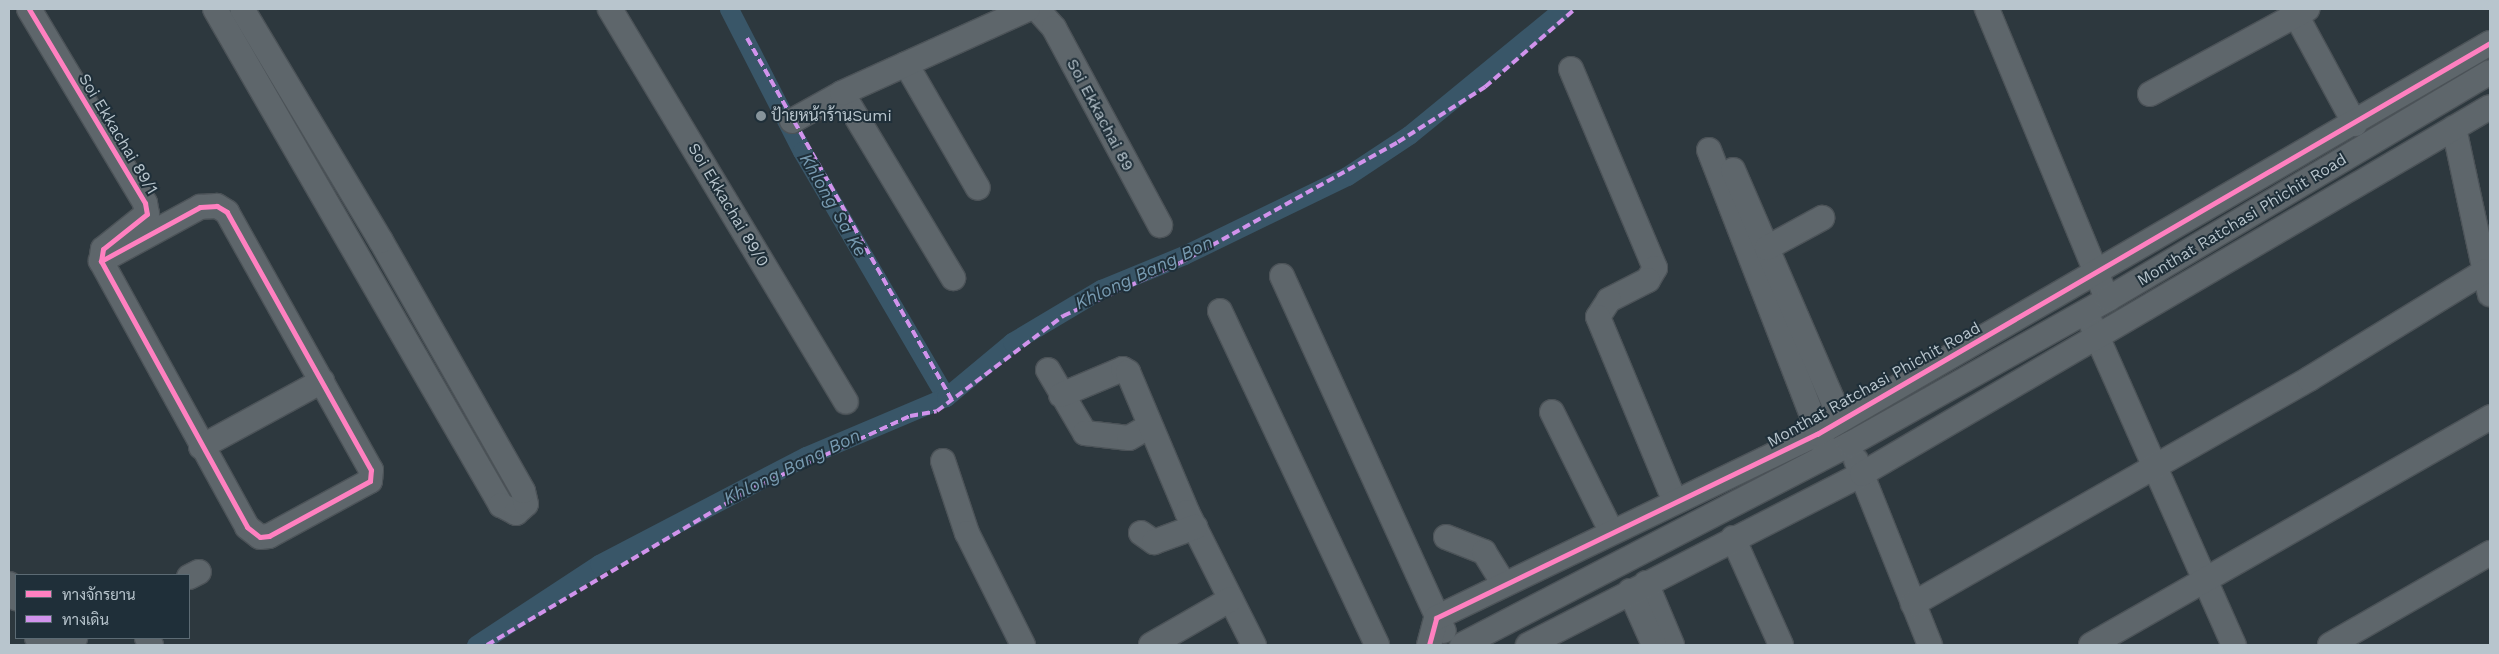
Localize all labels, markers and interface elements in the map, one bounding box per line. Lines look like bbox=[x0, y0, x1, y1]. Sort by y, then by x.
street label: Soi Ekkachai 89 bbox=[1062, 56, 1138, 174]
street label: Soi Ekkachai 89/1 bbox=[74, 70, 162, 198]
place label: ป้ายหน้าร้านSumi bbox=[771, 106, 892, 126]
marker: ป้ายหน้าร้านSumi bbox=[755, 110, 767, 122]
street label: Soi Ekkachai 89/0 bbox=[684, 140, 772, 270]
water label: Khlong Sa Ke bbox=[795, 149, 871, 261]
street label: Monthat Ratchasi Phichit Road bbox=[2134, 150, 2350, 290]
water label: Khlong Bang Bon bbox=[1072, 232, 1216, 314]
street label: Monthat Ratchasi Phichit Road bbox=[1764, 318, 1984, 452]
water label: Khlong Bang Bon bbox=[720, 424, 864, 510]
legend bbox=[15, 574, 190, 639]
text: ทางจักรยาน bbox=[62, 586, 136, 604]
text: ทางเดิน bbox=[62, 611, 109, 629]

